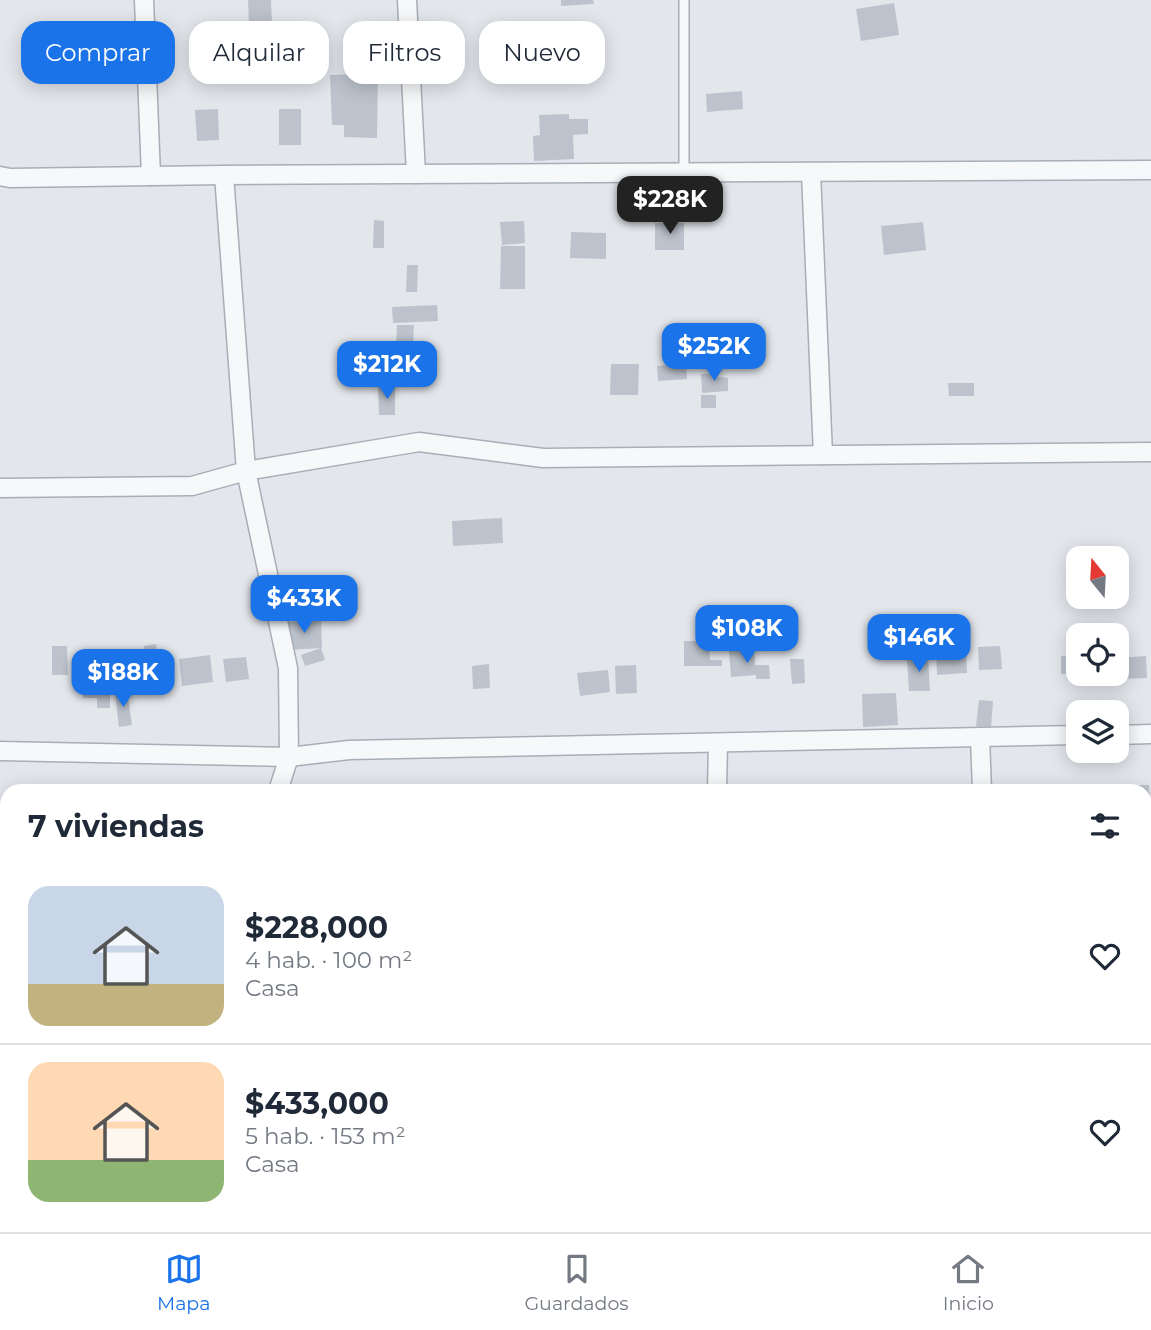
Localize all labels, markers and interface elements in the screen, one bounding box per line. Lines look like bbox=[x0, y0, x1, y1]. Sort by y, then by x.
chip: Comprar bbox=[21, 21, 175, 84]
chip: Alquilar bbox=[189, 21, 329, 84]
chip: Filtros bbox=[343, 21, 465, 84]
chip: Nuevo bbox=[479, 21, 605, 84]
pin: $228K bbox=[621, 176, 719, 236]
text: $228K bbox=[633, 185, 707, 213]
pin: $252K bbox=[665, 324, 763, 383]
text: $252K bbox=[678, 332, 750, 360]
pin: $212K bbox=[338, 342, 436, 401]
text: $212K bbox=[353, 350, 421, 378]
north arrow bbox=[1066, 546, 1129, 609]
map controls bbox=[1066, 546, 1129, 763]
pin: $433K bbox=[255, 576, 353, 635]
text: $433K bbox=[267, 584, 341, 612]
pin: $108K bbox=[698, 606, 796, 665]
text: $108K bbox=[711, 614, 783, 642]
pin: $146K bbox=[870, 614, 968, 674]
text: $146K bbox=[884, 623, 954, 651]
button: locate bbox=[1066, 623, 1129, 686]
pin: $188K bbox=[74, 650, 172, 709]
text: $188K bbox=[88, 658, 158, 686]
button: layers bbox=[1066, 700, 1129, 763]
icon: filters bbox=[1086, 807, 1124, 845]
text: 7 viviendas bbox=[28, 808, 204, 845]
text: $228,000 bbox=[245, 909, 388, 946]
icon: home bbox=[84, 914, 168, 998]
icon: heart bbox=[1086, 937, 1124, 975]
text: 4 hab. · 100 m² bbox=[245, 946, 412, 974]
text: Casa bbox=[245, 974, 300, 1002]
text: $433,000 bbox=[245, 1085, 389, 1122]
icon: home bbox=[84, 1090, 168, 1174]
icon: heart bbox=[1086, 1113, 1124, 1151]
text: 5 hab. · 153 m² bbox=[245, 1122, 406, 1150]
text: Casa bbox=[245, 1150, 300, 1178]
tab: Mapa bbox=[157, 1250, 210, 1315]
tab: Guardados bbox=[524, 1250, 629, 1315]
tab: Inicio bbox=[943, 1250, 994, 1315]

